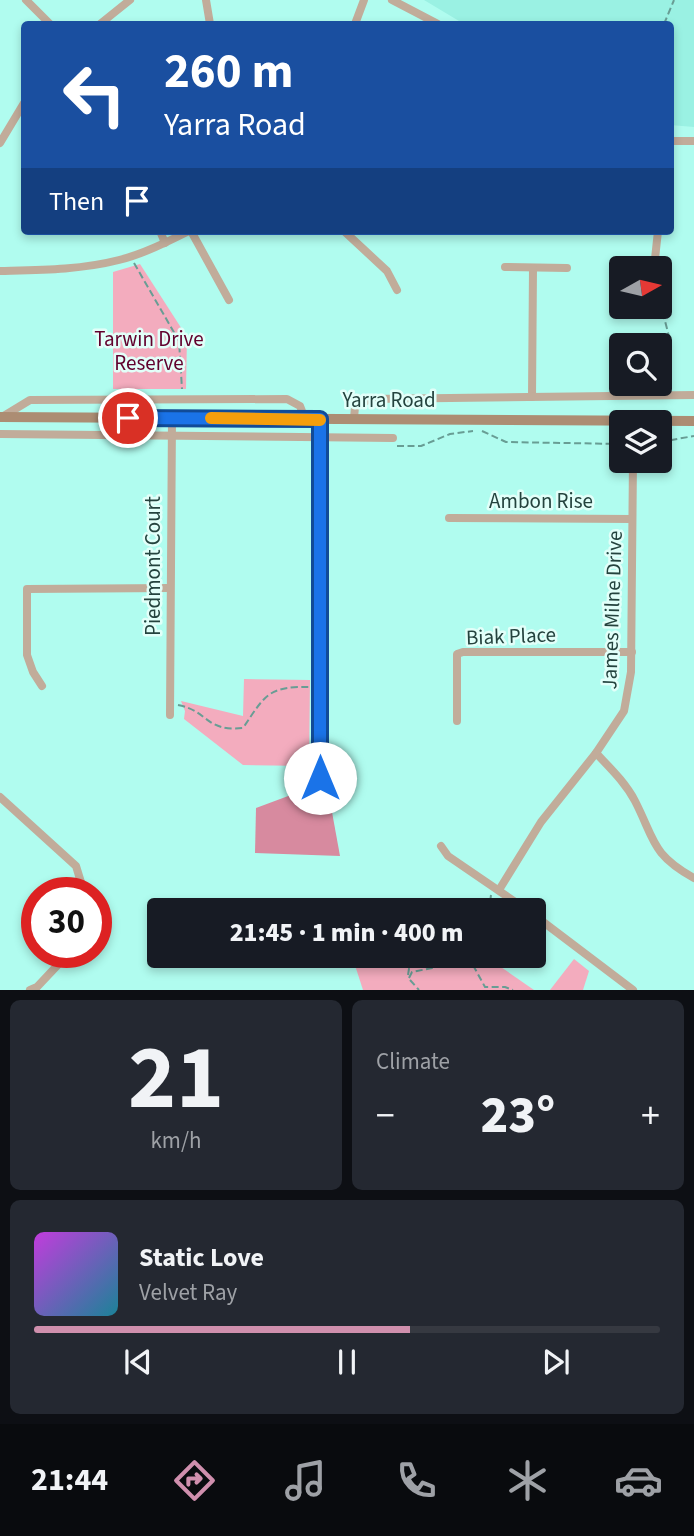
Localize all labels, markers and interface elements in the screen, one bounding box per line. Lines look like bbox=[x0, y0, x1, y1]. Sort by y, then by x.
text: 260 m bbox=[164, 37, 293, 107]
icon: left bbox=[49, 49, 140, 140]
text: Yarra Road bbox=[164, 102, 306, 148]
icon: arrive bbox=[118, 182, 156, 220]
text: Then bbox=[49, 183, 104, 220]
north arrow bbox=[609, 256, 672, 318]
map controls bbox=[609, 256, 672, 473]
park label: Tarwin Drive Reserve bbox=[94, 324, 204, 378]
button: search bbox=[609, 333, 672, 396]
street label: Yarra Road bbox=[341, 385, 436, 415]
pin bbox=[98, 388, 158, 448]
icon: arrive bbox=[109, 399, 147, 437]
button: layers bbox=[609, 410, 672, 473]
street label: Ambon Rise bbox=[489, 486, 593, 516]
street label: Piedmont Court bbox=[138, 496, 168, 636]
street label: James Milne Drive bbox=[594, 530, 630, 690]
street label: Biak Place bbox=[465, 619, 557, 653]
position arrow bbox=[283, 741, 357, 815]
speed limit sign: 30 bbox=[21, 877, 112, 968]
text: 21:45 · 1 min · 400 m bbox=[230, 914, 463, 951]
text: 21 bbox=[128, 1014, 224, 1143]
text: Climate bbox=[376, 1045, 450, 1078]
text: 23° bbox=[481, 1079, 555, 1153]
text: − bbox=[376, 1089, 395, 1143]
text: + bbox=[641, 1089, 660, 1143]
text: km/h bbox=[150, 1124, 202, 1157]
text: Static Love bbox=[139, 1239, 264, 1276]
text: Velvet Ray bbox=[139, 1276, 237, 1309]
icon: previous bbox=[119, 1343, 157, 1381]
icon: pause bbox=[328, 1343, 366, 1381]
icon: next bbox=[537, 1343, 575, 1381]
icon: directions bbox=[170, 1456, 219, 1505]
icon: music bbox=[281, 1456, 330, 1505]
icon: phone bbox=[392, 1456, 441, 1505]
icon: climate bbox=[503, 1456, 552, 1505]
icon: car bbox=[614, 1456, 663, 1505]
text: 21:44 bbox=[31, 1457, 108, 1503]

